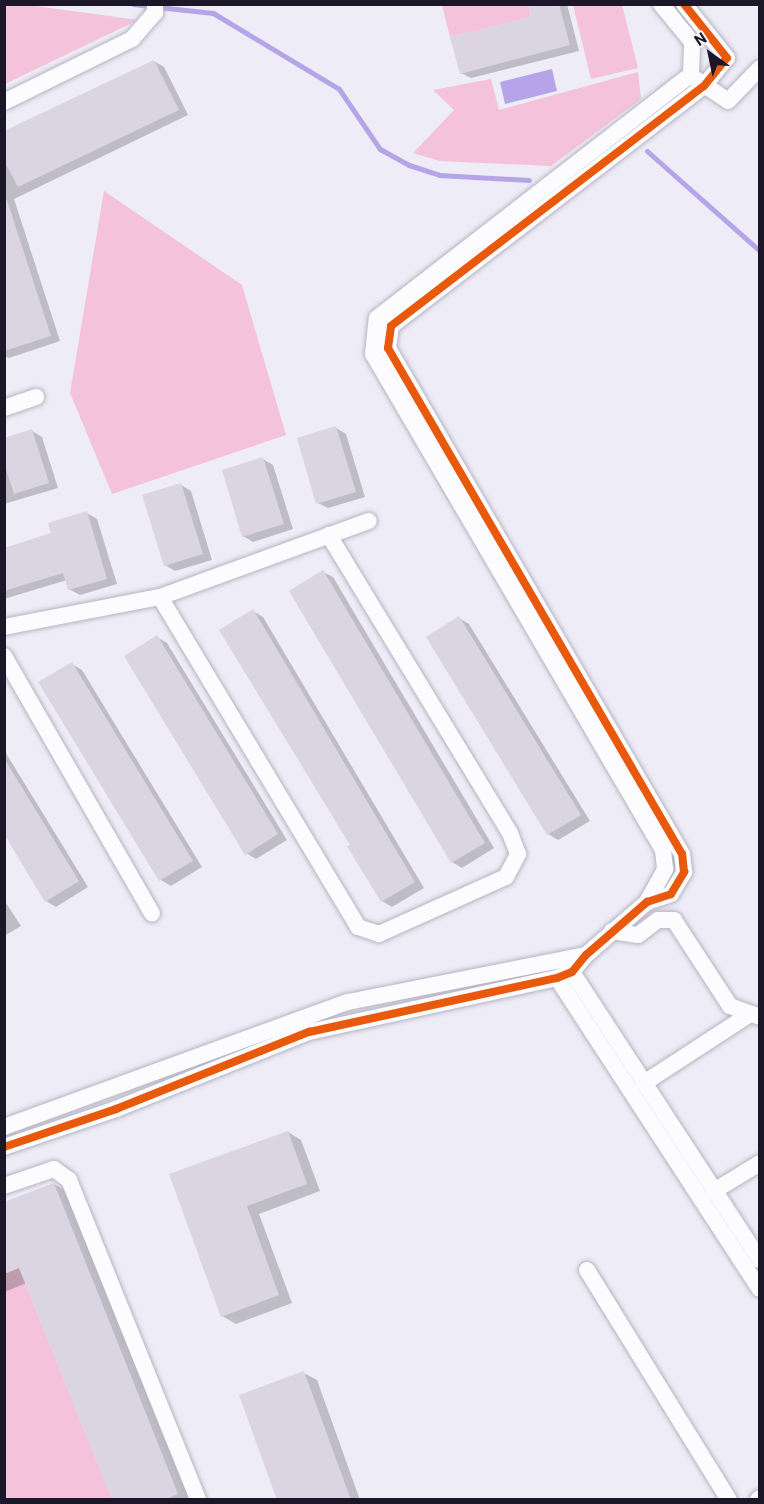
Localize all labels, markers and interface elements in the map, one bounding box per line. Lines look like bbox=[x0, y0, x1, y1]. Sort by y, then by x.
north arrow bbox=[680, 24, 740, 84]
text: N bbox=[690, 28, 710, 49]

